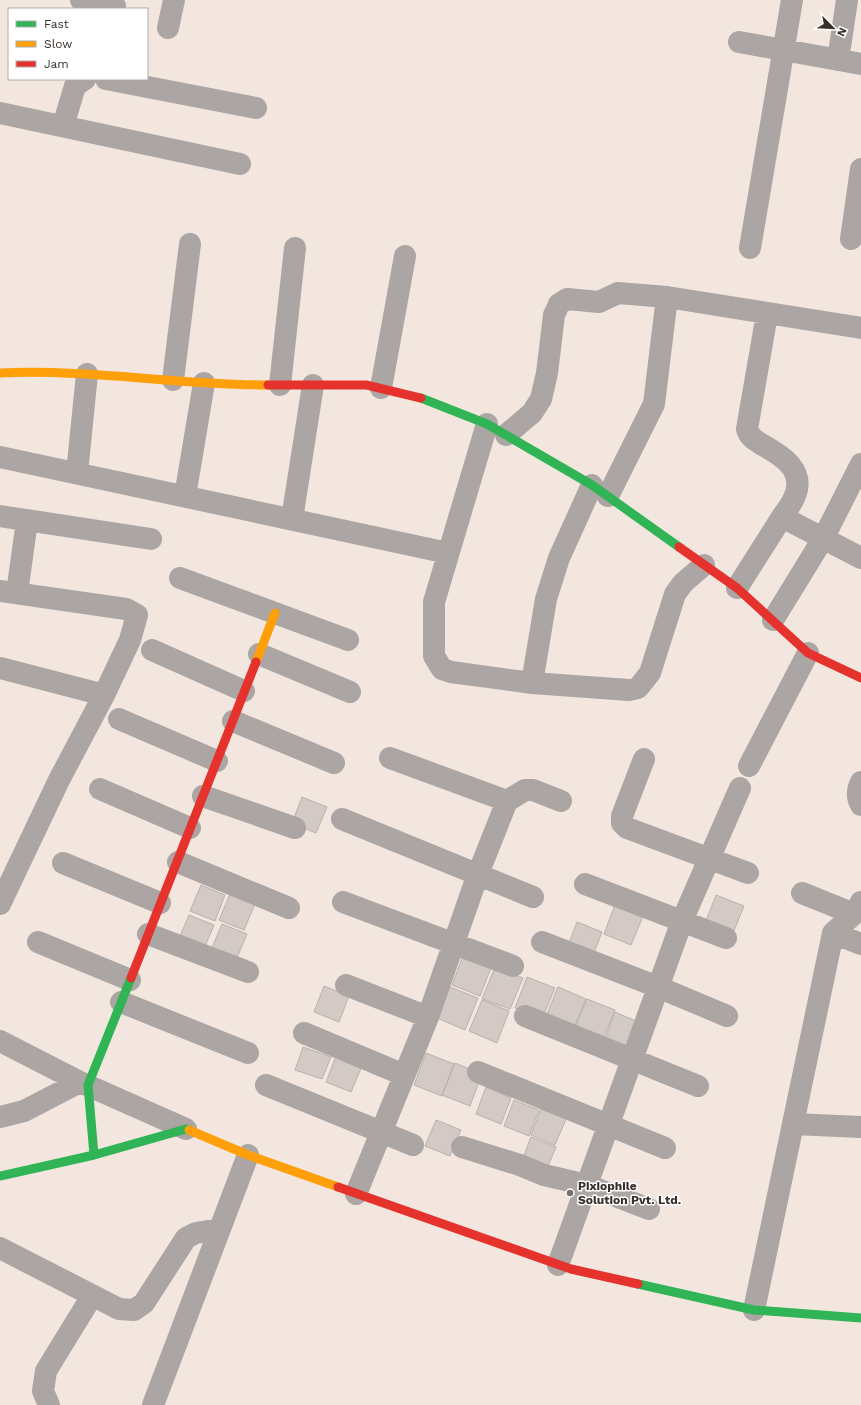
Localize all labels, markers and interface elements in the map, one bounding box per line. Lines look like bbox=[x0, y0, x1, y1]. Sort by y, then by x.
legend bbox=[8, 8, 148, 80]
north arrow bbox=[813, 8, 853, 48]
text: Fast bbox=[44, 17, 69, 31]
text: N bbox=[834, 25, 849, 38]
text: Slow bbox=[44, 37, 72, 51]
text: Jam bbox=[44, 57, 69, 71]
place label: Pixiophile Solution Pvt. Ltd. bbox=[578, 1179, 681, 1207]
marker: Pixiophile Solution Pvt. Ltd. bbox=[565, 1188, 575, 1198]

